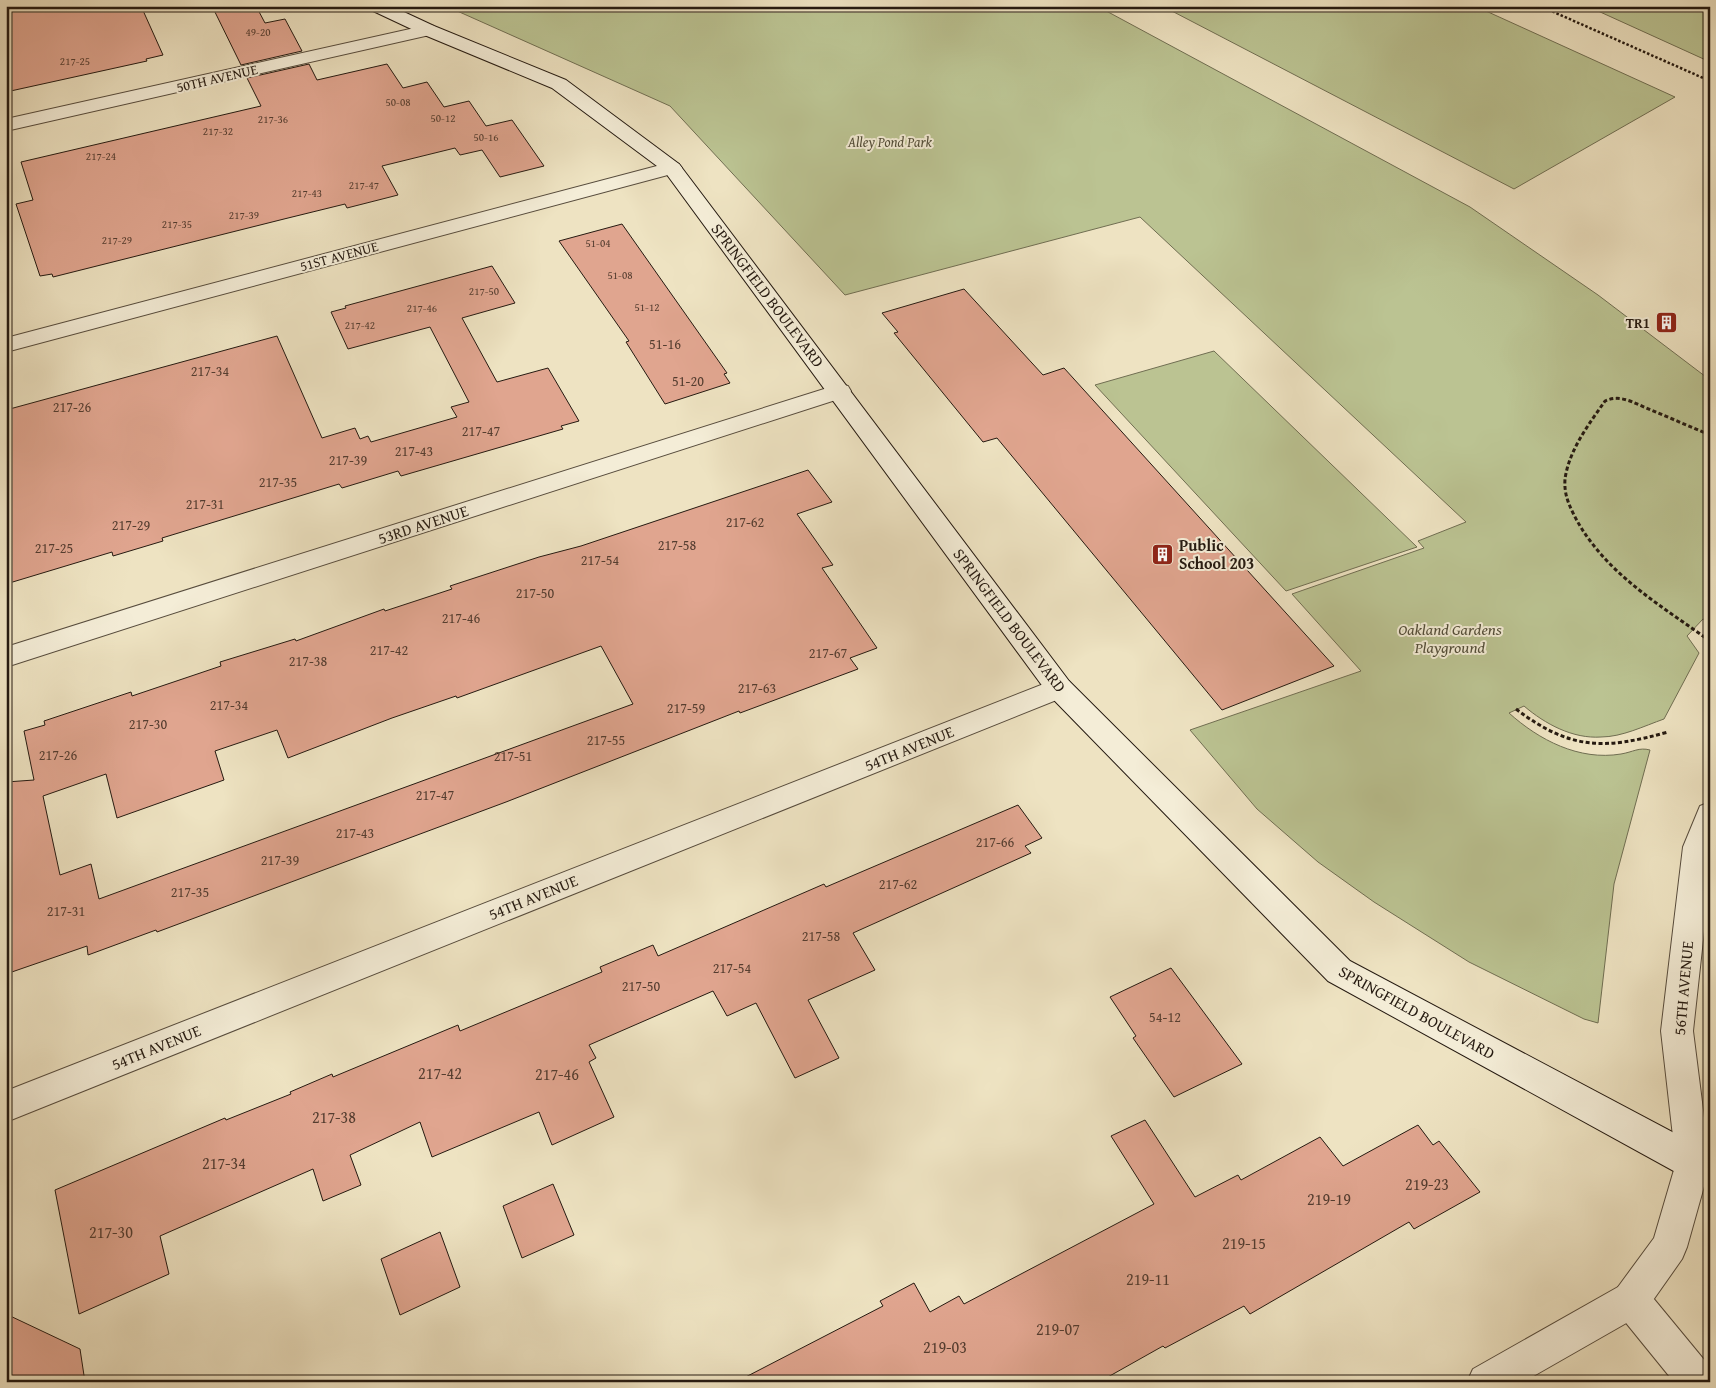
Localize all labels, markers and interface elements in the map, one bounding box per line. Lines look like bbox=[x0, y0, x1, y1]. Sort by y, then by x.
house number: 49-20 bbox=[246, 24, 270, 40]
house number: 217-25 bbox=[60, 53, 90, 69]
street label: 50TH AVENUE bbox=[174, 59, 260, 97]
house number: 50-08 bbox=[386, 94, 410, 110]
house number: 50-12 bbox=[431, 110, 455, 126]
house number: 217-36 bbox=[258, 111, 288, 127]
house number: 217-32 bbox=[203, 123, 233, 139]
house number: 50-16 bbox=[474, 129, 498, 145]
park label: Alley Pond Park bbox=[847, 132, 933, 152]
house number: 217-24 bbox=[86, 148, 116, 164]
house number: 217-47 bbox=[349, 177, 379, 193]
house number: 217-43 bbox=[292, 185, 322, 201]
house number: 217-39 bbox=[229, 207, 259, 223]
house number: 217-35 bbox=[162, 216, 192, 232]
street label: SPRINGFIELD BOULEVARD bbox=[706, 218, 830, 372]
house number: 217-29 bbox=[102, 232, 132, 248]
house number: 51-04 bbox=[586, 235, 610, 251]
street label: 51ST AVENUE bbox=[298, 236, 380, 276]
house number: 51-08 bbox=[608, 267, 632, 283]
house number: 217-50 bbox=[469, 283, 499, 299]
house number: 51-12 bbox=[635, 299, 659, 315]
house number: 217-46 bbox=[407, 300, 437, 316]
building icon: TR1 bbox=[1654, 311, 1678, 335]
place label: TR1 bbox=[1626, 313, 1650, 333]
house number: 217-42 bbox=[345, 317, 375, 333]
house number: 51-16 bbox=[649, 334, 681, 354]
house number: 217-34 bbox=[191, 361, 230, 381]
house number: 51-20 bbox=[672, 371, 704, 391]
house number: 217-26 bbox=[53, 397, 92, 417]
house number: 217-47 bbox=[462, 421, 501, 441]
house number: 217-43 bbox=[395, 441, 433, 461]
house number: 217-39 bbox=[329, 450, 368, 470]
house number: 217-35 bbox=[259, 472, 297, 492]
house number: 217-31 bbox=[186, 494, 224, 514]
street label: 53RD AVENUE bbox=[375, 498, 471, 550]
house number: 217-62 bbox=[726, 512, 764, 532]
house number: 217-29 bbox=[112, 515, 151, 535]
place label: Public School 203 bbox=[1179, 533, 1254, 575]
house number: 217-58 bbox=[658, 535, 697, 555]
house number: 217-25 bbox=[35, 538, 73, 558]
building icon: Public School 203 bbox=[1151, 542, 1175, 566]
street label: SPRINGFIELD BOULEVARD bbox=[948, 543, 1072, 697]
house number: 217-54 bbox=[581, 550, 620, 570]
house number: 217-50 bbox=[516, 583, 555, 603]
house number: 217-46 bbox=[442, 608, 481, 628]
park label: Oakland Gardens Playground bbox=[1398, 617, 1502, 659]
house number: 217-42 bbox=[370, 640, 408, 660]
house number: 217-67 bbox=[809, 643, 848, 663]
house number: 217-38 bbox=[289, 651, 328, 671]
house number: 217-63 bbox=[738, 678, 776, 698]
house number: 217-34 bbox=[210, 695, 249, 715]
house number: 217-59 bbox=[667, 698, 706, 718]
house number: 217-30 bbox=[129, 714, 168, 734]
street label: 54TH AVENUE bbox=[861, 719, 957, 777]
house number: 217-55 bbox=[587, 730, 625, 750]
house number: 217-26 bbox=[39, 745, 78, 765]
house number: 217-51 bbox=[494, 746, 532, 766]
house number: 217-47 bbox=[416, 785, 455, 805]
house number: 217-43 bbox=[336, 823, 374, 843]
house number: 217-66 bbox=[976, 832, 1015, 852]
house number: 217-39 bbox=[261, 850, 300, 870]
street label: 54TH AVENUE bbox=[485, 868, 581, 926]
house number: 217-62 bbox=[879, 874, 917, 894]
house number: 217-35 bbox=[171, 882, 209, 902]
house number: 217-31 bbox=[47, 901, 85, 921]
house number: 217-58 bbox=[802, 926, 841, 946]
street label: 56TH AVENUE bbox=[1667, 940, 1699, 1036]
house number: 217-54 bbox=[713, 958, 752, 978]
street label: SPRINGFIELD BOULEVARD bbox=[1335, 959, 1500, 1065]
house number: 217-50 bbox=[622, 976, 661, 996]
house number: 54-12 bbox=[1149, 1007, 1181, 1027]
street label: 54TH AVENUE bbox=[108, 1018, 204, 1076]
house number: 217-42 bbox=[418, 1061, 462, 1085]
house number: 217-46 bbox=[535, 1062, 579, 1086]
house number: 217-38 bbox=[312, 1105, 356, 1129]
house number: 217-34 bbox=[202, 1151, 246, 1175]
house number: 219-23 bbox=[1405, 1172, 1449, 1196]
house number: 219-19 bbox=[1307, 1187, 1351, 1211]
house number: 217-30 bbox=[89, 1220, 133, 1244]
house number: 219-15 bbox=[1222, 1231, 1266, 1255]
house number: 219-11 bbox=[1126, 1267, 1170, 1291]
house number: 219-07 bbox=[1036, 1317, 1080, 1341]
house number: 219-03 bbox=[923, 1335, 967, 1359]

